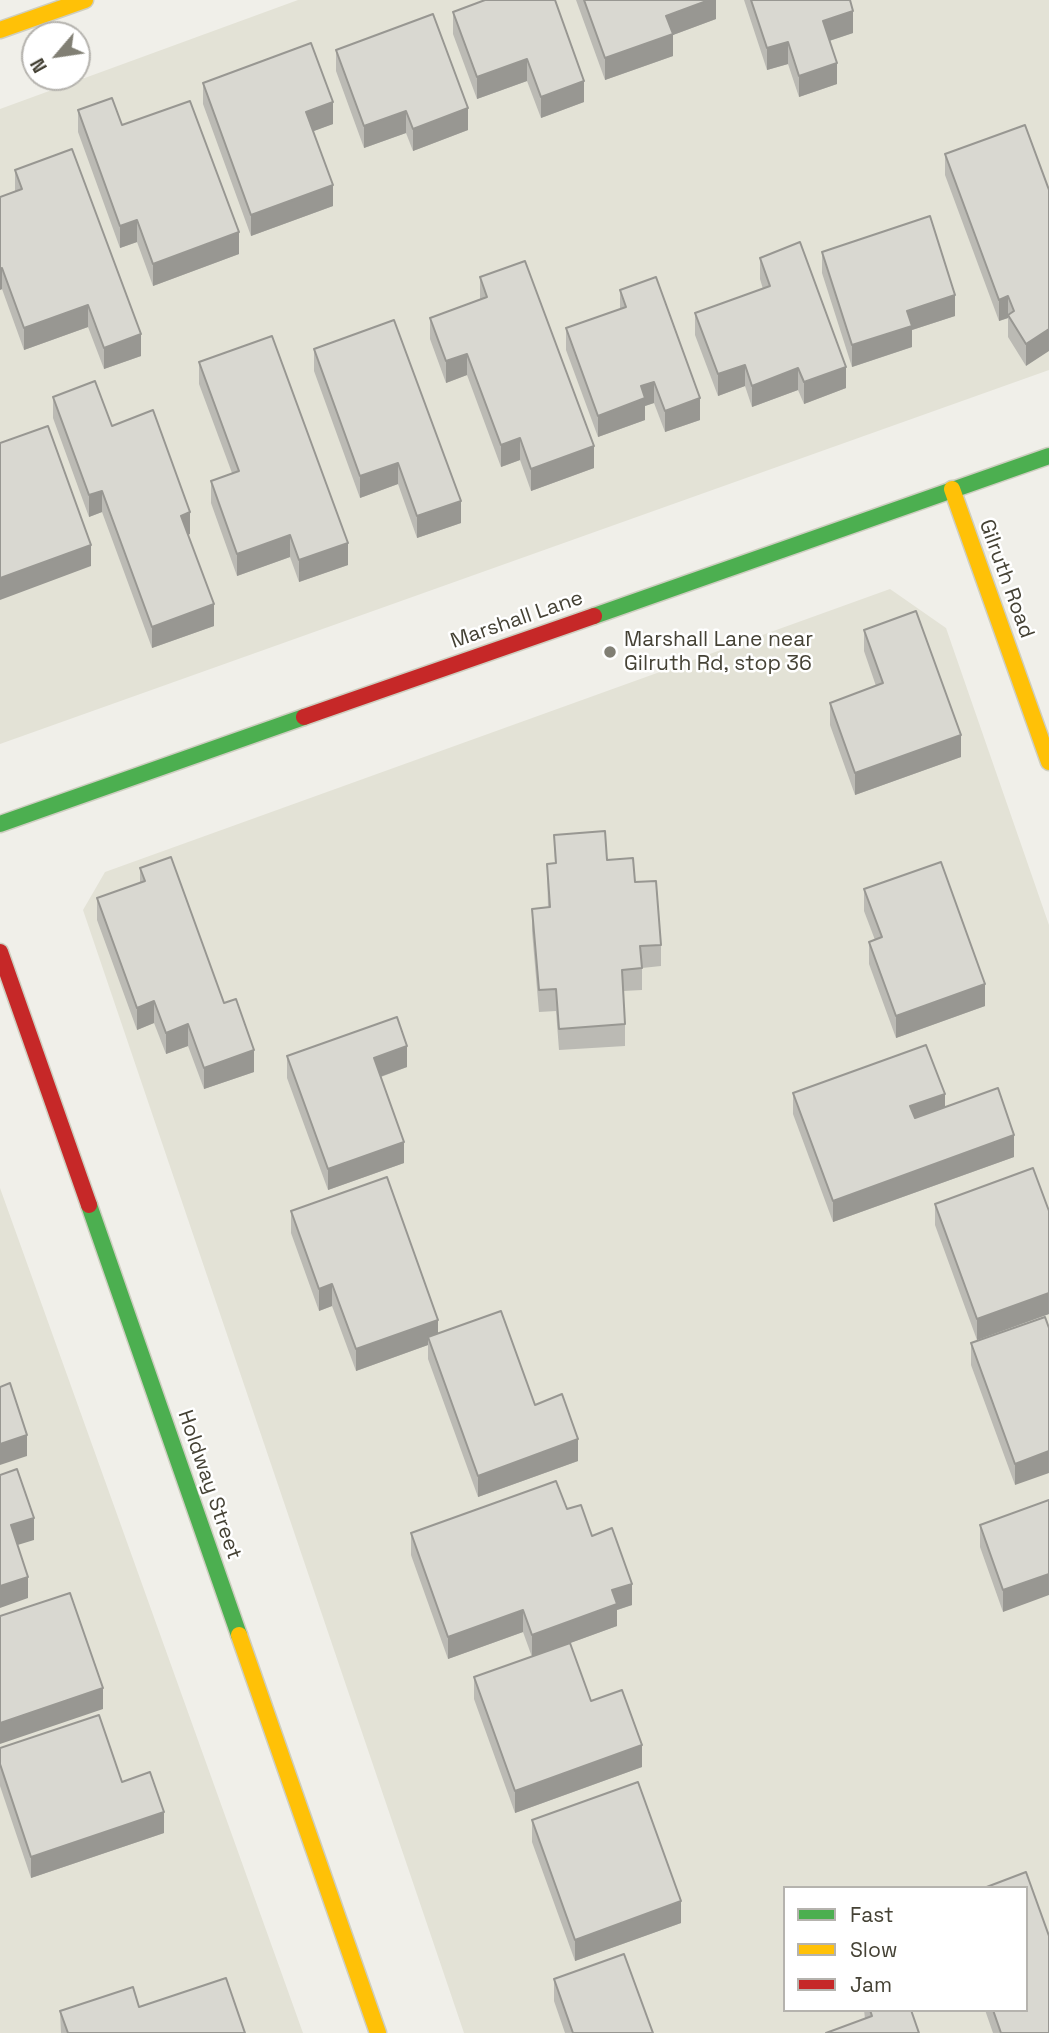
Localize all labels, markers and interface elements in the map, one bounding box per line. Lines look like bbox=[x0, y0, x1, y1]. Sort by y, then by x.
north arrow bbox=[21, 21, 91, 91]
text: N bbox=[25, 54, 53, 77]
street label: Gilruth Road bbox=[973, 516, 1039, 642]
street label: Marshall Lane bbox=[447, 586, 587, 654]
place label: Marshall Lane near Gilruth Rd, stop 36 bbox=[624, 627, 813, 677]
marker: Marshall Lane near Gilruth Rd, stop 36 bbox=[602, 644, 618, 660]
street label: Holdway Street bbox=[172, 1407, 246, 1563]
legend bbox=[783, 1886, 1028, 2012]
text: Fast bbox=[850, 1901, 894, 1928]
text: Slow bbox=[850, 1936, 898, 1963]
text: Jam bbox=[850, 1971, 892, 1998]

